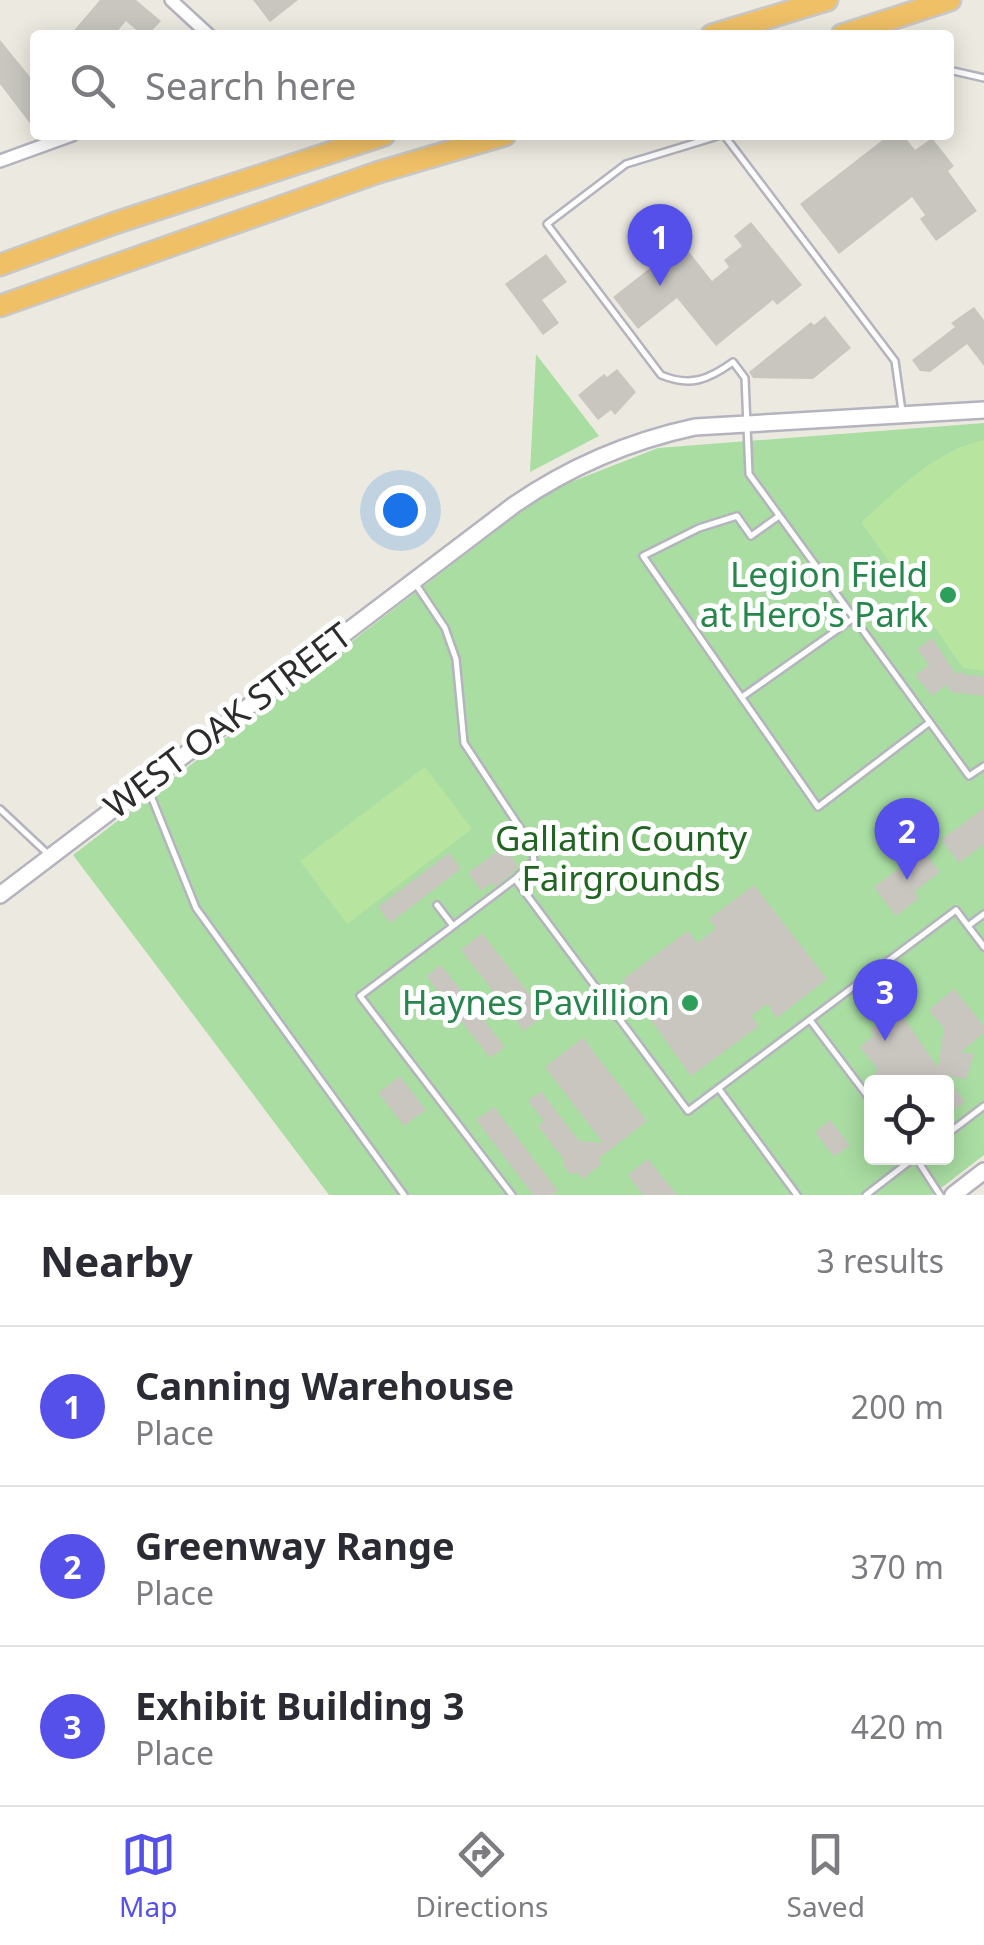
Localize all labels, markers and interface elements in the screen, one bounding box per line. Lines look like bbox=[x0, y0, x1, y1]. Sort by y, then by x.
search box bbox=[30, 30, 954, 140]
icon: search bbox=[65, 58, 120, 113]
text: Search here bbox=[145, 59, 356, 111]
pin: 1 bbox=[628, 204, 692, 286]
your location bbox=[375, 485, 426, 536]
place label: Legion Field at Hero's Park bbox=[700, 550, 928, 637]
marker: Legion Field at Hero's Park bbox=[937, 584, 959, 606]
street label: WEST OAK STREET bbox=[94, 611, 361, 828]
pin: 2 bbox=[874, 798, 940, 880]
park label: Gallatin County Fairgrounds bbox=[495, 814, 747, 901]
pin: 3 bbox=[852, 958, 918, 1041]
place label: Haynes Pavillion bbox=[402, 978, 670, 1025]
marker: Haynes Pavillion bbox=[679, 992, 701, 1014]
map controls bbox=[864, 1075, 954, 1165]
button: locate bbox=[864, 1075, 954, 1165]
text: Nearby bbox=[40, 1232, 193, 1289]
text: 3 results bbox=[817, 1239, 944, 1282]
text: Canning Warehouse bbox=[135, 1359, 514, 1411]
text: 1 bbox=[63, 1385, 82, 1428]
text: 200 m bbox=[851, 1385, 944, 1428]
text: Place bbox=[135, 1411, 214, 1454]
text: Greenway Range bbox=[135, 1519, 455, 1571]
text: 2 bbox=[63, 1545, 82, 1588]
text: 370 m bbox=[851, 1545, 944, 1588]
text: Place bbox=[135, 1571, 214, 1614]
text: Exhibit Building 3 bbox=[135, 1679, 464, 1731]
text: 3 bbox=[63, 1705, 82, 1748]
text: 420 m bbox=[851, 1705, 944, 1748]
text: Place bbox=[135, 1731, 214, 1774]
tab: Map bbox=[119, 1827, 177, 1925]
tab: Directions bbox=[416, 1827, 548, 1925]
tab: Saved bbox=[787, 1827, 865, 1925]

